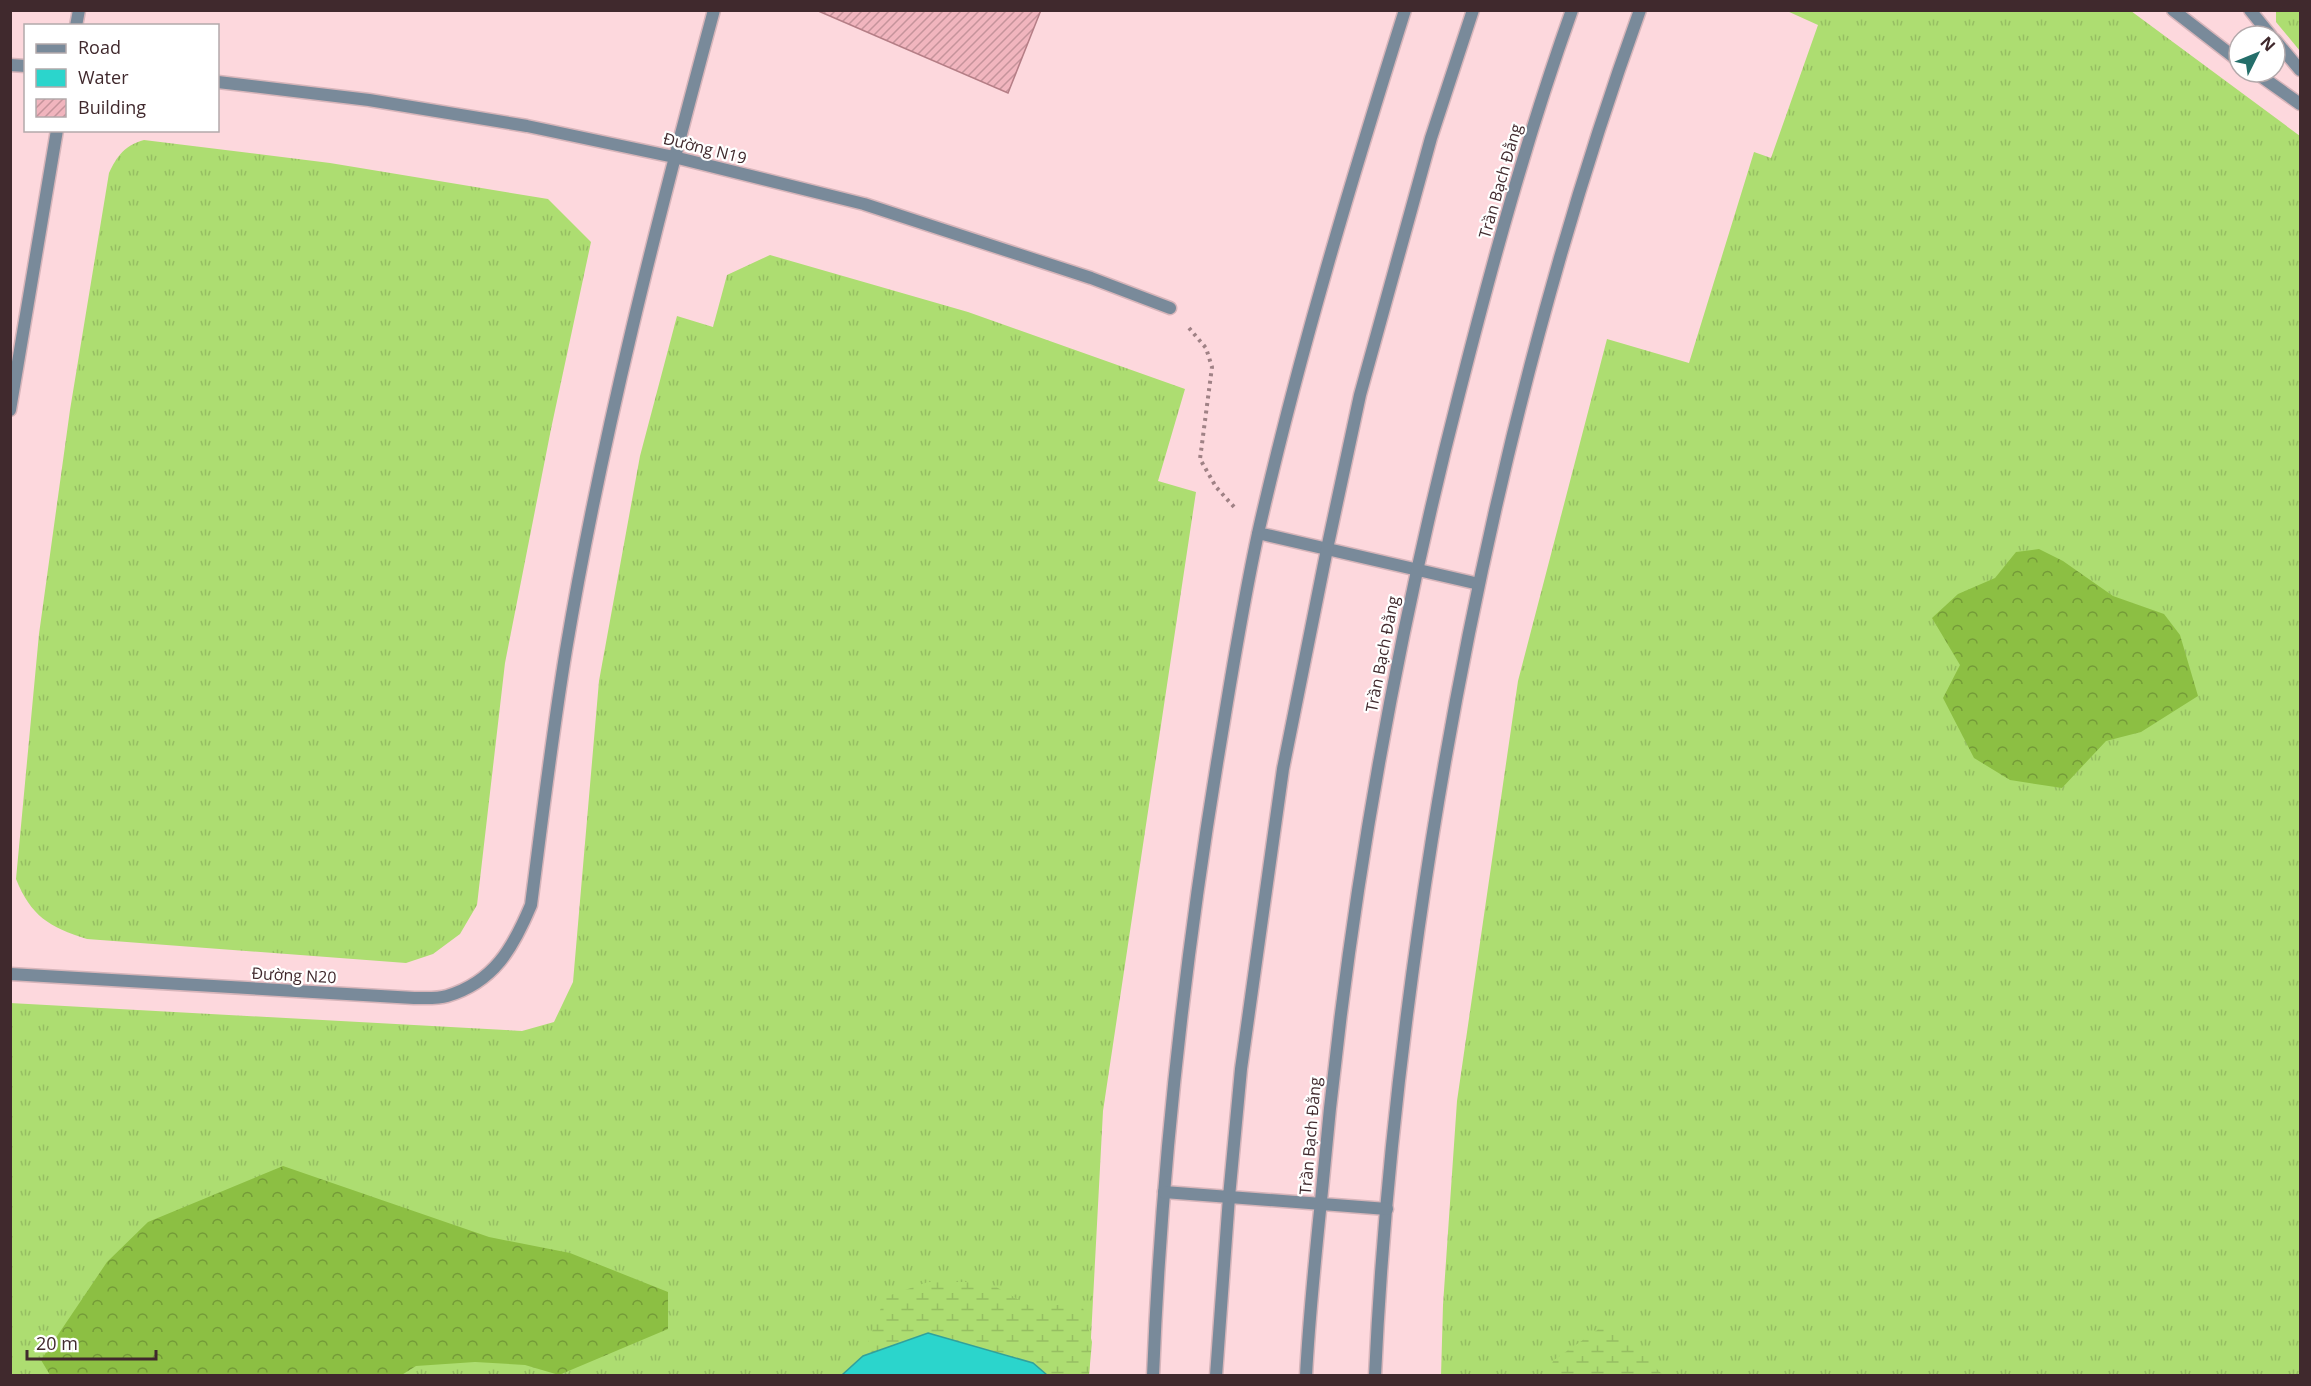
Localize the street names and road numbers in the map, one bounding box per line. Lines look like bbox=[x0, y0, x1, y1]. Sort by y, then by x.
street label: Trần Bạch Đằng bbox=[1473, 121, 1527, 241]
street label: Đường N19 bbox=[661, 127, 749, 169]
street label: Trần Bạch Đằng bbox=[1360, 594, 1404, 714]
street label: Đường N20 bbox=[251, 962, 337, 988]
street label: Trần Bạch Đằng bbox=[1294, 1076, 1326, 1196]

